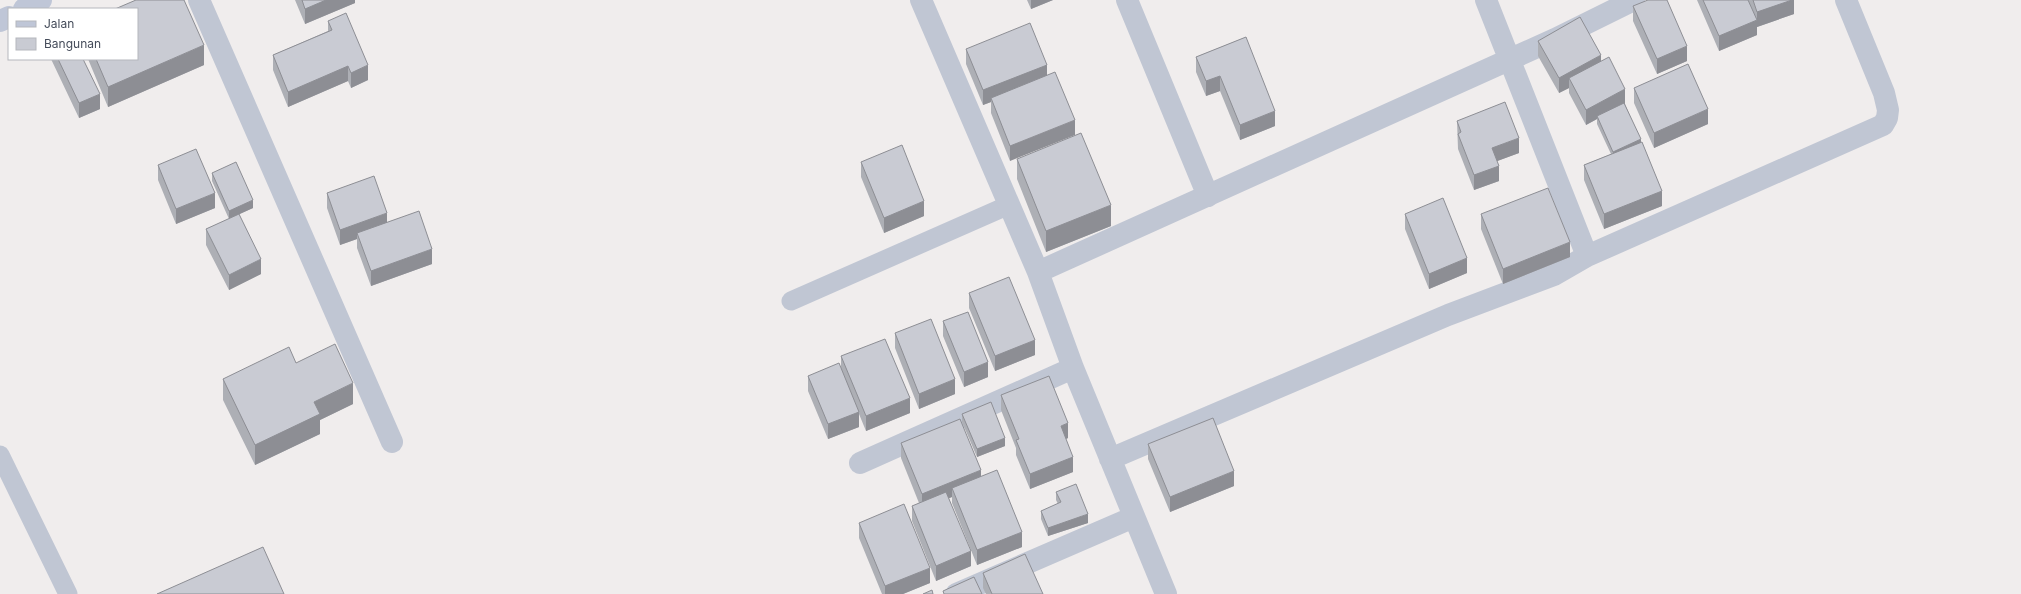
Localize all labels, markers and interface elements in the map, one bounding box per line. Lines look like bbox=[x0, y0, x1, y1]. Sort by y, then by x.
legend bbox=[8, 8, 138, 60]
text: Jalan bbox=[44, 16, 74, 31]
text: Bangunan bbox=[44, 36, 101, 51]

